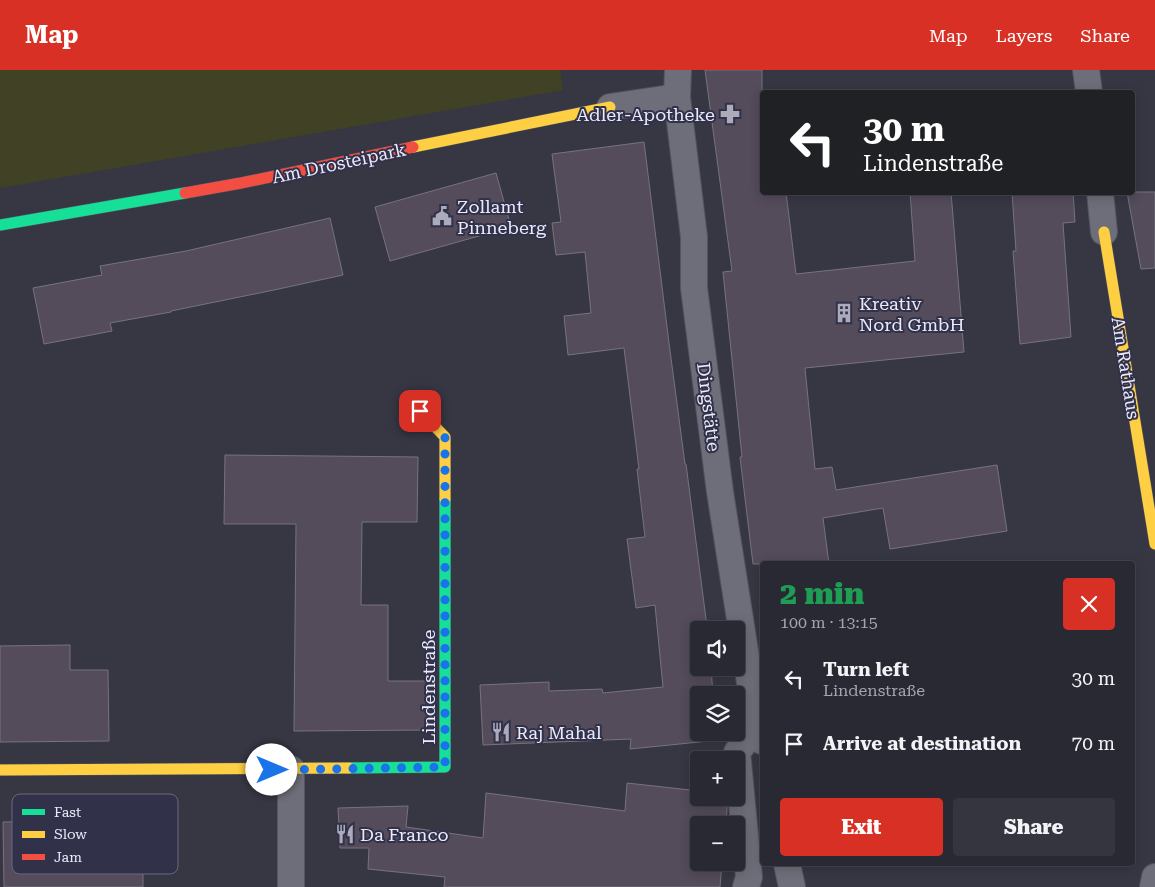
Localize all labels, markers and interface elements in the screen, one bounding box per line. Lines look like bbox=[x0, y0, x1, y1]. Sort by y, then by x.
text: Map bbox=[25, 21, 79, 49]
text: Map bbox=[929, 25, 968, 46]
text: Layers bbox=[996, 25, 1052, 46]
text: Share bbox=[1080, 25, 1130, 46]
pharmacy icon: Adler-Apotheke bbox=[719, 103, 741, 125]
place label: Adler-Apotheke bbox=[577, 104, 715, 125]
text: 30 m bbox=[863, 109, 945, 150]
icon: left bbox=[780, 110, 845, 175]
street label: Am Drosteipark bbox=[270, 139, 408, 187]
text: Lindenstraße bbox=[863, 151, 1003, 176]
place label: Zollamt Pinneberg bbox=[457, 196, 547, 238]
public building icon: Zollamt Pinneberg bbox=[431, 205, 453, 227]
place label: Kreativ Nord GmbH bbox=[859, 293, 964, 335]
building icon: Kreativ Nord GmbH bbox=[833, 302, 855, 324]
street label: Am Rathaus bbox=[1108, 315, 1144, 421]
street label: Dingstätte bbox=[693, 361, 725, 453]
pin bbox=[399, 390, 441, 432]
icon: arrive bbox=[406, 397, 434, 425]
text: 2 min bbox=[780, 576, 864, 611]
button: close bbox=[1063, 578, 1115, 630]
text: 100 m · 13:15 bbox=[780, 613, 878, 632]
map controls bbox=[690, 621, 745, 871]
button: sound bbox=[690, 621, 745, 676]
street label: Lindenstraße bbox=[418, 629, 439, 744]
text: Turn left bbox=[823, 658, 909, 681]
icon: left bbox=[780, 665, 808, 693]
text: 30 m bbox=[1072, 667, 1115, 690]
text: Lindenstraße bbox=[823, 681, 925, 700]
button: layers bbox=[690, 686, 745, 741]
restaurant icon: Raj Mahal bbox=[490, 721, 512, 743]
place label: Raj Mahal bbox=[516, 722, 602, 743]
icon: arrive bbox=[780, 730, 808, 758]
text: Arrive at destination bbox=[823, 732, 1021, 755]
text: 70 m bbox=[1072, 732, 1115, 755]
position arrow bbox=[245, 743, 297, 795]
button: + bbox=[690, 751, 745, 806]
legend bbox=[12, 794, 178, 874]
button: Exit bbox=[780, 798, 943, 856]
button: Share bbox=[953, 798, 1115, 856]
text: Fast bbox=[54, 804, 81, 820]
button: − bbox=[690, 816, 745, 871]
restaurant icon: Da Franco bbox=[334, 823, 356, 845]
place label: Da Franco bbox=[360, 824, 449, 845]
text: Slow bbox=[54, 826, 87, 842]
text: Jam bbox=[54, 849, 82, 865]

